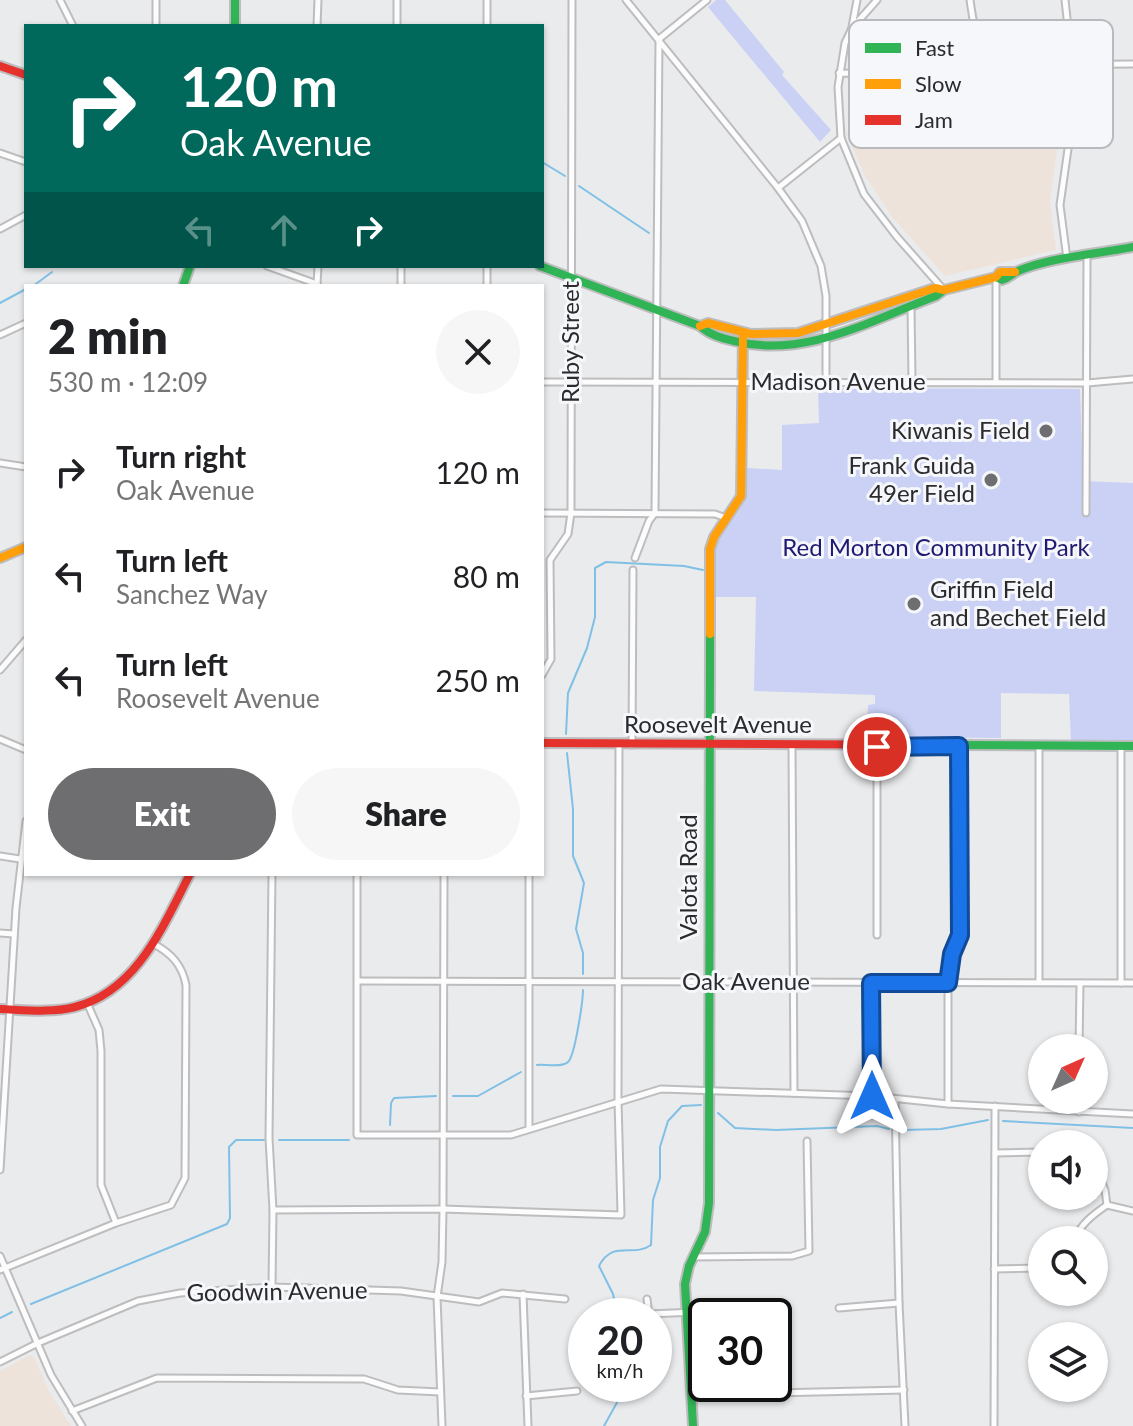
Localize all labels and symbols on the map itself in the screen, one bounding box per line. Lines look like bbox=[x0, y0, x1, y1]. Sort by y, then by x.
legend bbox=[849, 20, 1113, 148]
text: Fast bbox=[915, 34, 954, 61]
text: Slow bbox=[915, 70, 962, 97]
text: Jam bbox=[915, 106, 953, 133]
street label: Ruby Street bbox=[555, 281, 584, 403]
street label: Madison Avenue bbox=[750, 366, 926, 395]
place label: Kiwanis Field bbox=[891, 415, 1030, 444]
marker: Kiwanis Field bbox=[1037, 422, 1055, 440]
place label: Frank Guida 49er Field bbox=[848, 450, 975, 507]
marker: Frank Guida 49er Field bbox=[982, 471, 1000, 489]
park label: Red Morton Community Park bbox=[782, 532, 1090, 561]
place label: Griffin Field and Bechet Field bbox=[930, 574, 1106, 631]
marker: Griffin Field and Bechet Field bbox=[905, 595, 923, 613]
street label: Roosevelt Avenue bbox=[624, 709, 812, 738]
pin bbox=[843, 713, 911, 781]
street label: Valota Road bbox=[673, 814, 702, 940]
street label: Oak Avenue bbox=[682, 966, 810, 995]
north arrow bbox=[1028, 1034, 1108, 1114]
position arrow bbox=[830, 1054, 914, 1138]
street label: Goodwin Avenue bbox=[186, 1274, 368, 1307]
speed limit sign: 30 bbox=[688, 1298, 792, 1402]

